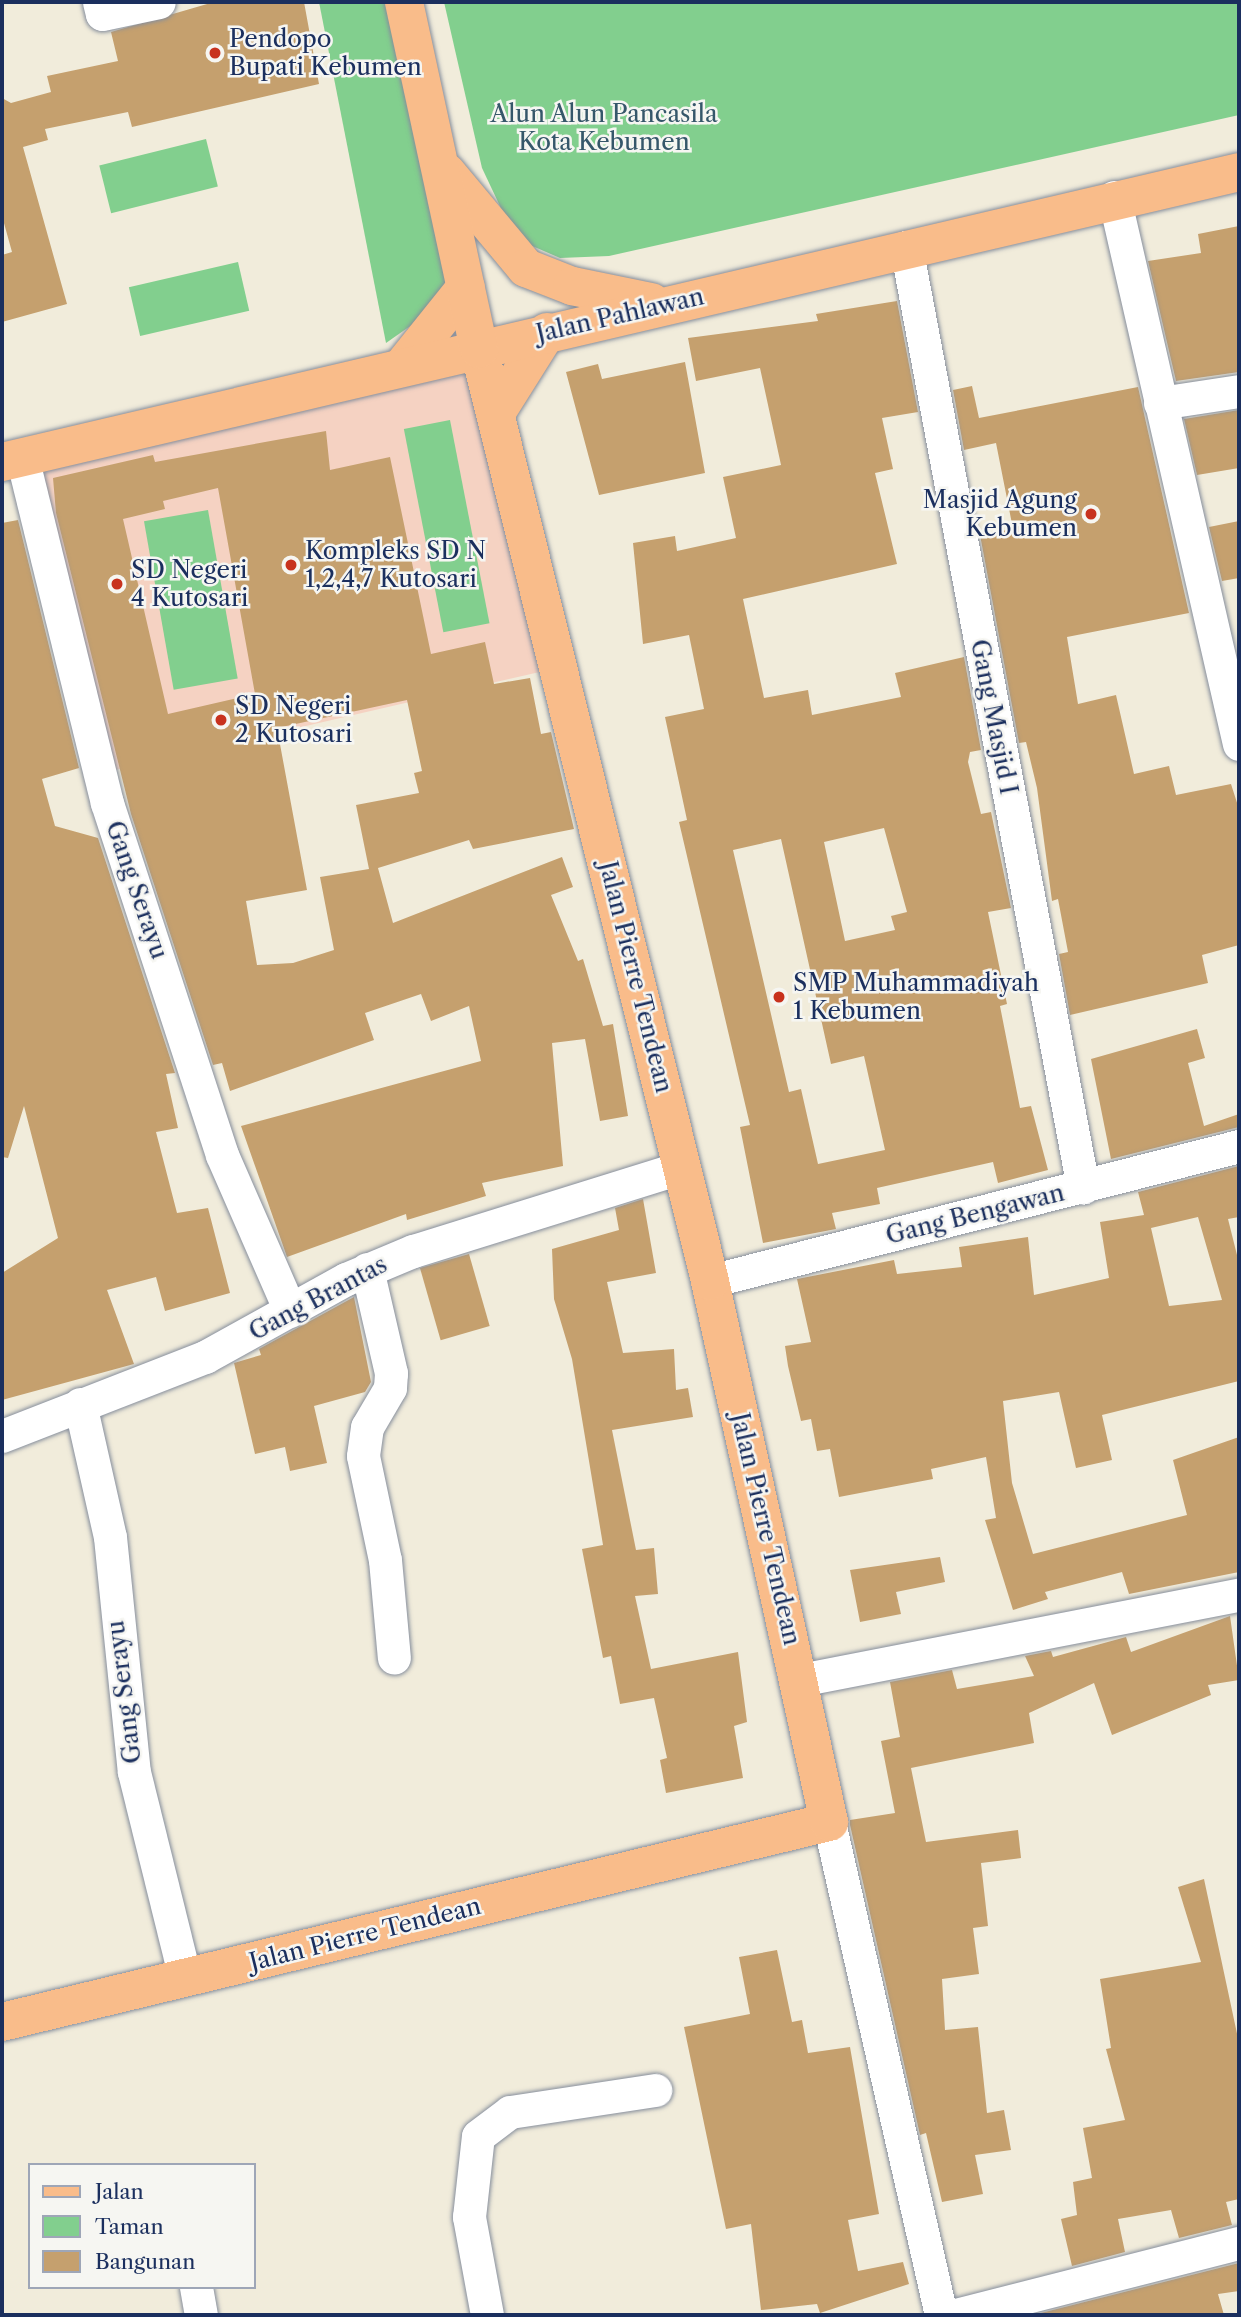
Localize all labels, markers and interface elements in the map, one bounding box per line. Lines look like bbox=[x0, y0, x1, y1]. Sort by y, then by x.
place label: Pendopo Bupati Kebumen bbox=[229, 25, 422, 81]
marker: Pendopo Bupati Kebumen bbox=[207, 45, 223, 61]
park label: Alun Alun Pancasila Kota Kebumen bbox=[490, 100, 718, 156]
street label: Jalan Pahlawan bbox=[533, 282, 707, 348]
place label: Masjid Agung Kebumen bbox=[922, 486, 1077, 542]
marker: Masjid Agung Kebumen bbox=[1083, 506, 1099, 522]
place label: Kompleks SD N 1,2,4,7 Kutosari bbox=[305, 537, 486, 593]
place label: SD Negeri 4 Kutosari bbox=[131, 556, 248, 612]
marker: Kompleks SD N 1,2,4,7 Kutosari bbox=[283, 557, 299, 573]
marker: SD Negeri 4 Kutosari bbox=[109, 576, 125, 592]
street label: Gang Masjid I bbox=[965, 637, 1023, 797]
place label: SD Negeri 2 Kutosari bbox=[235, 692, 352, 748]
marker: SD Negeri 2 Kutosari bbox=[213, 712, 229, 728]
street label: Gang Serayu bbox=[100, 817, 174, 963]
street label: Jalan Pierre Tendean bbox=[593, 858, 679, 1096]
place label: SMP Muhammadiyah 1 Kebumen bbox=[793, 969, 1040, 1025]
marker: SMP Muhammadiyah 1 Kebumen bbox=[771, 989, 787, 1005]
street label: Gang Bengawan bbox=[883, 1178, 1067, 1250]
street label: Gang Brantas bbox=[244, 1250, 392, 1346]
street label: Jalan Pierre Tendean bbox=[725, 1410, 807, 1648]
street label: Gang Serayu bbox=[101, 1619, 147, 1765]
street label: Jalan Pierre Tendean bbox=[246, 1891, 484, 1977]
legend bbox=[28, 2163, 256, 2289]
text: Jalan bbox=[95, 2179, 144, 2204]
text: Taman bbox=[95, 2214, 164, 2239]
text: Bangunan bbox=[95, 2249, 195, 2274]

